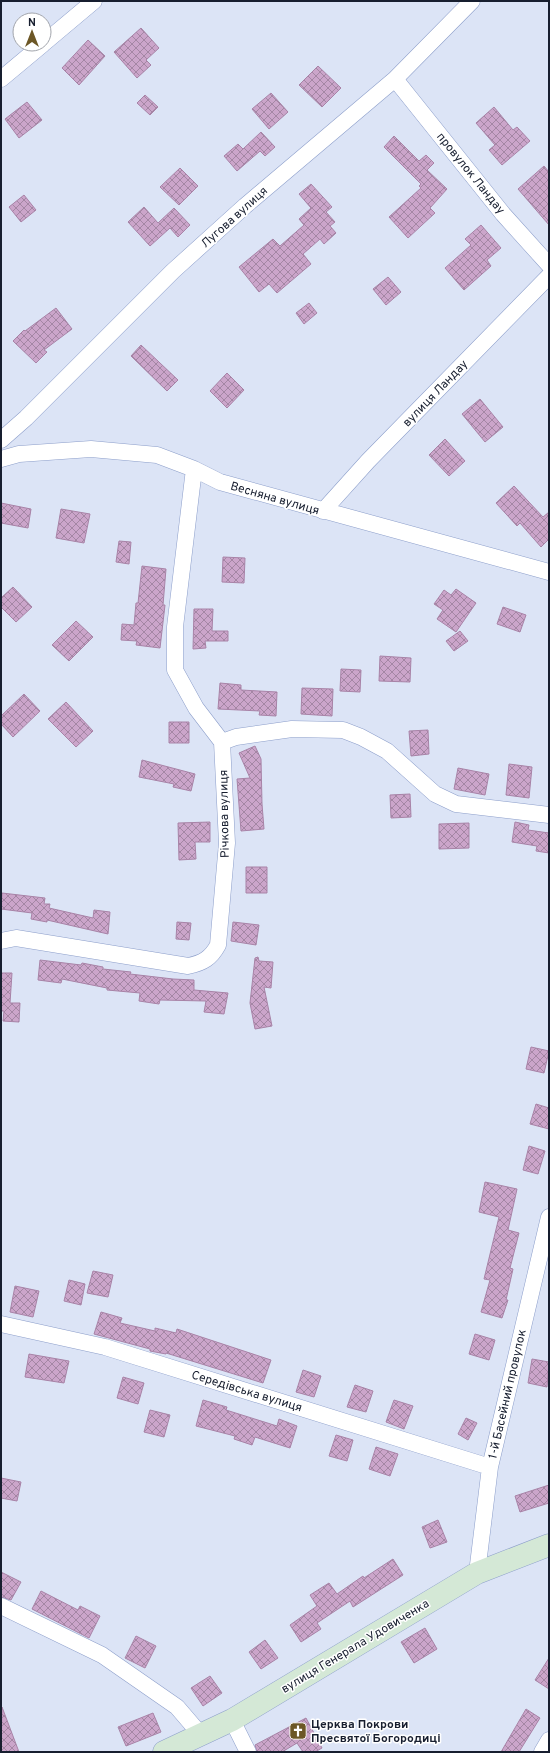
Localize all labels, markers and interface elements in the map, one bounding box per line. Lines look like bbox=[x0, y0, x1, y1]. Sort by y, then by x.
north arrow bbox=[12, 12, 52, 52]
text: N bbox=[28, 16, 36, 30]
street label: провулок Ландау bbox=[432, 130, 508, 218]
street label: Лугова вулиця bbox=[198, 183, 272, 252]
street label: вулиця Ландау bbox=[400, 357, 472, 431]
street label: Весняна вулиця bbox=[228, 479, 321, 519]
street label: Річкова вулиця bbox=[216, 770, 234, 858]
street label: 1-й Басейний провулок bbox=[485, 1328, 531, 1461]
street label: Середівська вулиця bbox=[189, 1367, 304, 1416]
street label: вулиця Генерала Удовиченка bbox=[278, 1596, 433, 1698]
place label: Церква Покрови Пресвятої Богородиці bbox=[311, 1717, 441, 1747]
church icon: Церква Покрови Пресвятої Богородиці bbox=[288, 1721, 308, 1741]

